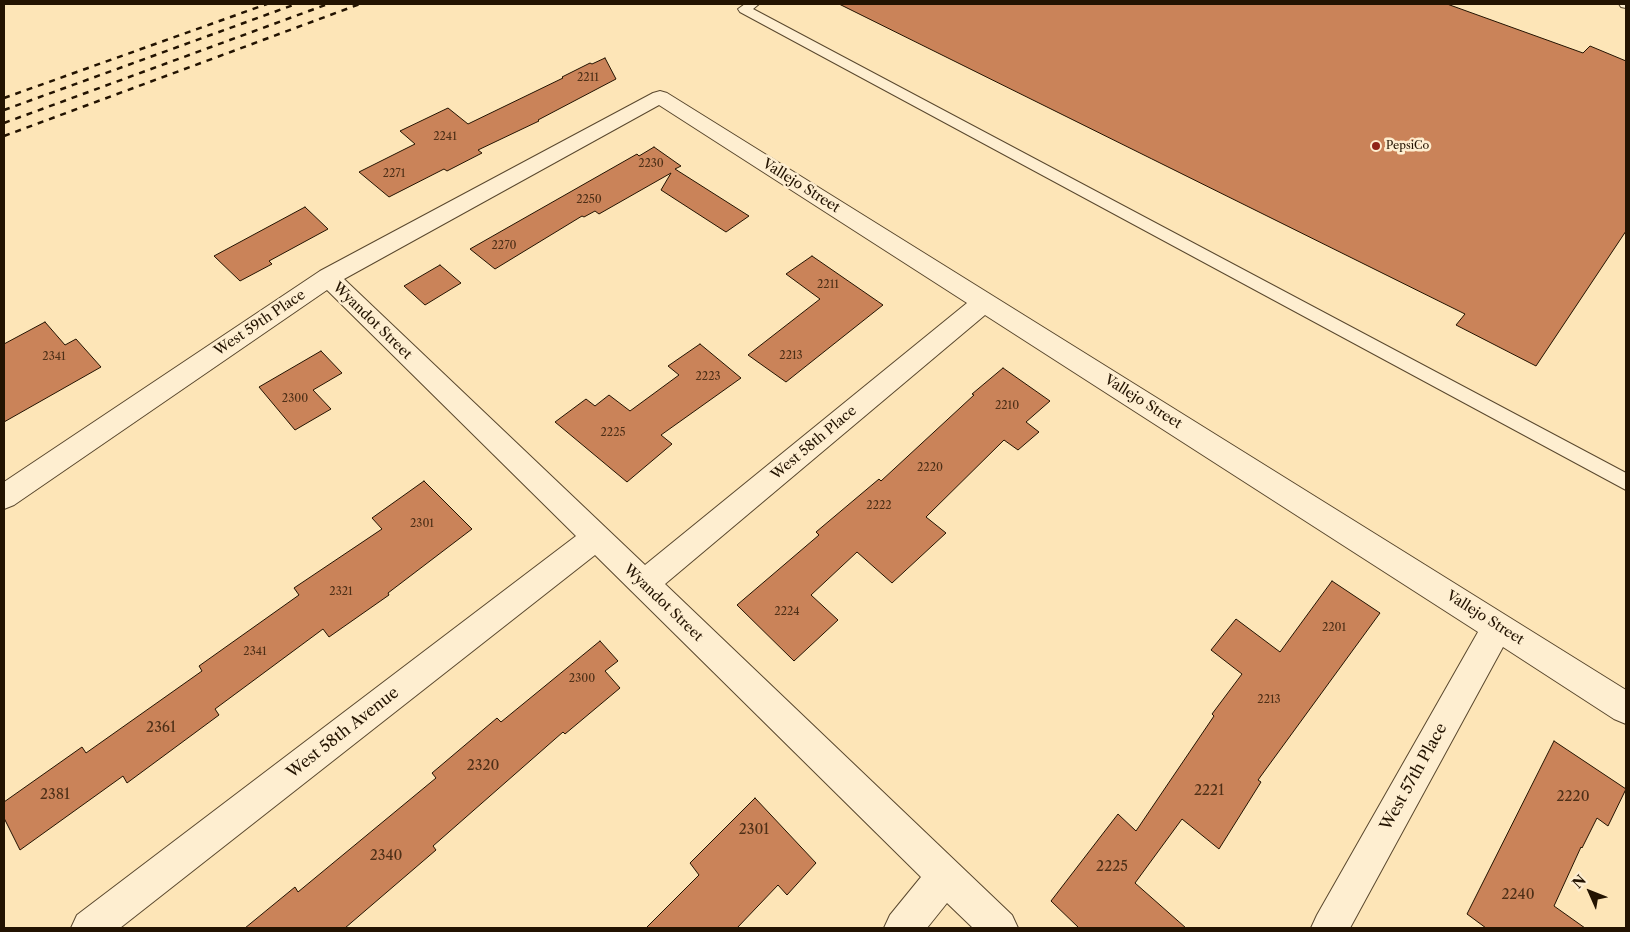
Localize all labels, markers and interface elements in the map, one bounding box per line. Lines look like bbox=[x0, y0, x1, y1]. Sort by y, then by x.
house number: 2211 bbox=[577, 71, 599, 85]
house number: 2241 bbox=[433, 130, 457, 144]
place label: PepsiCo bbox=[1386, 139, 1429, 153]
marker: PepsiCo bbox=[1370, 140, 1382, 152]
street label: Vallejo Street bbox=[759, 155, 843, 217]
house number: 2230 bbox=[638, 157, 664, 171]
house number: 2271 bbox=[383, 167, 405, 181]
house number: 2250 bbox=[576, 193, 602, 207]
house number: 2270 bbox=[491, 239, 517, 253]
house number: 2211 bbox=[817, 278, 839, 292]
street label: Wyandot Street bbox=[329, 279, 415, 363]
street label: West 59th Place bbox=[211, 286, 309, 360]
house number: 2213 bbox=[779, 349, 803, 363]
house number: 2341 bbox=[42, 350, 66, 364]
house number: 2223 bbox=[695, 370, 721, 384]
street label: Vallejo Street bbox=[1101, 371, 1185, 433]
house number: 2300 bbox=[282, 392, 308, 406]
house number: 2210 bbox=[995, 399, 1019, 413]
street label: West 58th Place bbox=[768, 402, 860, 484]
house number: 2225 bbox=[601, 426, 625, 440]
house number: 2220 bbox=[917, 461, 943, 475]
house number: 2222 bbox=[866, 499, 892, 513]
house number: 2301 bbox=[410, 517, 434, 531]
street label: Wyandot Street bbox=[620, 561, 706, 645]
house number: 2321 bbox=[329, 585, 353, 599]
street label: Vallejo Street bbox=[1443, 587, 1527, 649]
house number: 2224 bbox=[774, 605, 800, 619]
house number: 2201 bbox=[1322, 621, 1346, 635]
house number: 2341 bbox=[243, 645, 267, 659]
house number: 2300 bbox=[569, 672, 595, 686]
street label: West 58th Avenue bbox=[283, 683, 403, 783]
house number: 2213 bbox=[1257, 693, 1281, 707]
house number: 2361 bbox=[146, 720, 176, 736]
street label: West 57th Place bbox=[1377, 720, 1451, 834]
house number: 2320 bbox=[467, 758, 499, 774]
house number: 2221 bbox=[1194, 783, 1224, 799]
house number: 2381 bbox=[40, 787, 70, 803]
house number: 2220 bbox=[1556, 789, 1590, 805]
house number: 2301 bbox=[739, 822, 769, 838]
house number: 2340 bbox=[370, 848, 402, 864]
house number: 2225 bbox=[1096, 859, 1128, 875]
north arrow bbox=[1565, 867, 1615, 917]
text: N bbox=[1569, 871, 1590, 892]
house number: 2240 bbox=[1501, 887, 1535, 903]

